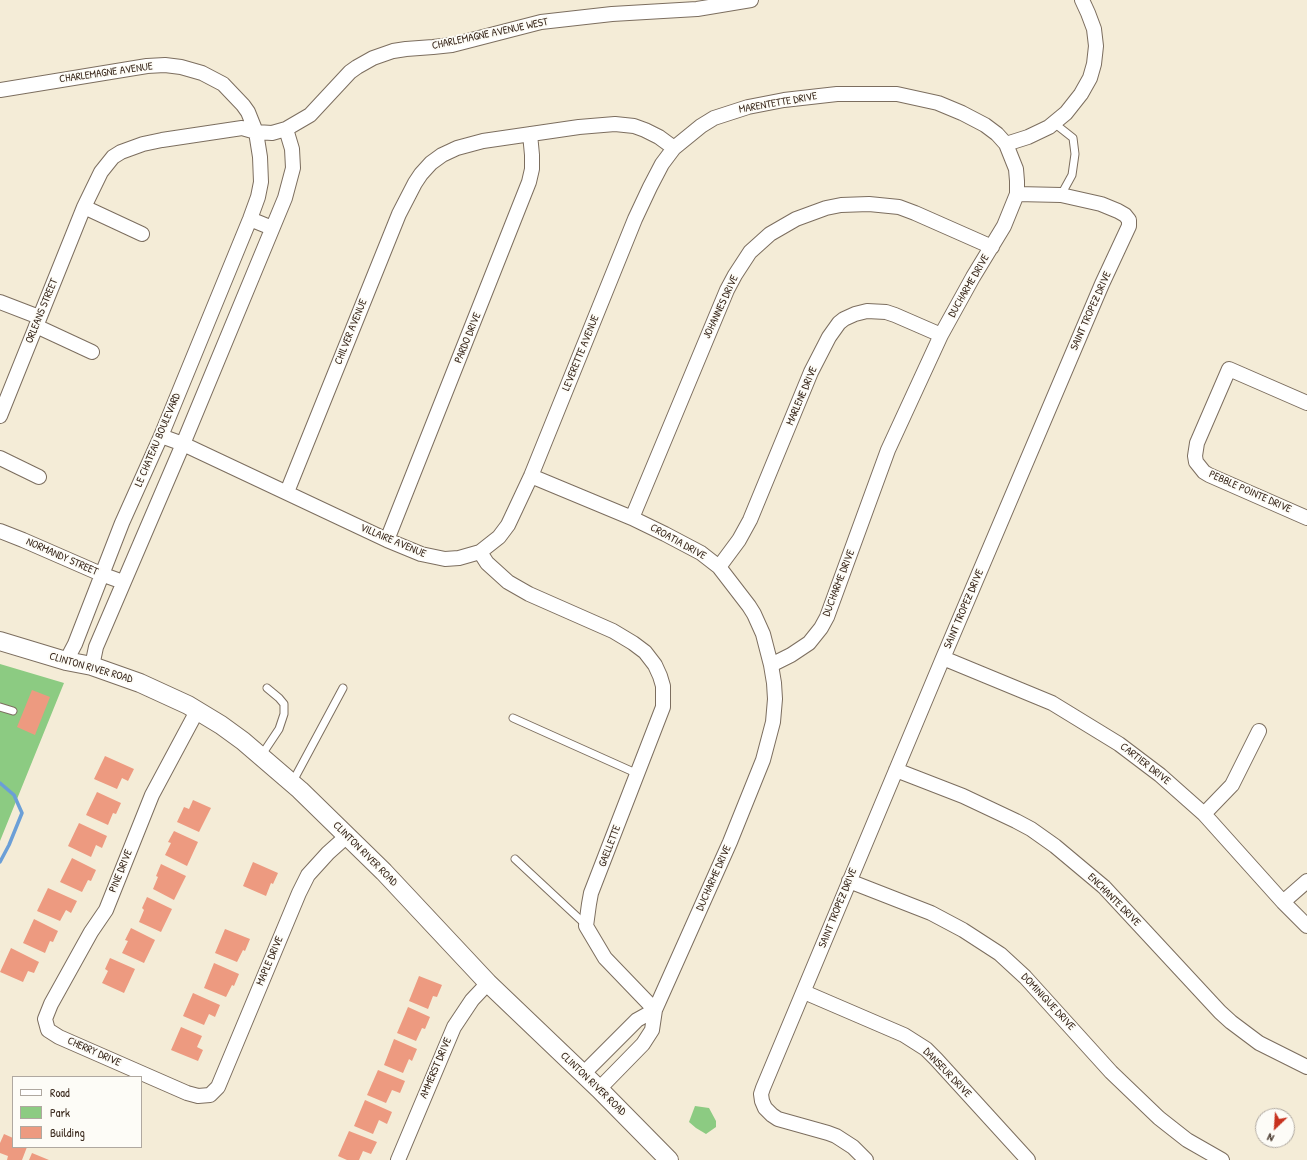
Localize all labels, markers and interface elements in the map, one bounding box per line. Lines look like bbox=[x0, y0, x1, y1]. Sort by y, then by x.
street label: CHARLEMAGNE AVENUE WEST bbox=[431, 15, 549, 53]
street label: CHARLEMAGNE AVENUE bbox=[58, 60, 154, 86]
street label: MARENTETTE DRIVE bbox=[738, 90, 818, 116]
street label: DUCHARME DRIVE bbox=[946, 252, 992, 320]
street label: SAINT TROPEZ DRIVE bbox=[1068, 270, 1114, 352]
street label: JOHANNES DRIVE bbox=[701, 273, 741, 341]
street label: ORLEANS STREET bbox=[23, 277, 61, 345]
street label: CHILVER AVENUE bbox=[332, 297, 370, 367]
street label: PARDO DRIVE bbox=[452, 311, 484, 365]
street label: LEVERETTE AVENUE bbox=[560, 313, 602, 393]
street label: MARLENE DRIVE bbox=[784, 364, 820, 428]
street label: LE CHATEAU BOULEVARD bbox=[132, 391, 184, 489]
street label: PEBBLE POINTE DRIVE bbox=[1207, 468, 1293, 516]
street label: VILLAIRE AVENUE bbox=[358, 521, 428, 561]
street label: CROATIA DRIVE bbox=[648, 521, 708, 563]
street label: NORMANDY STREET bbox=[24, 535, 100, 579]
street label: DUCHARME DRIVE bbox=[820, 548, 858, 618]
street label: SAINT TROPEZ DRIVE bbox=[941, 567, 987, 651]
street label: CLINTON RIVER ROAD bbox=[48, 650, 134, 686]
street label: CARTIER DRIVE bbox=[1117, 740, 1173, 788]
street label: CLINTON RIVER ROAD bbox=[330, 819, 400, 889]
street label: GAELLETTE bbox=[596, 823, 624, 869]
street label: DUCHARME DRIVE bbox=[694, 843, 734, 913]
street label: PINE DRIVE bbox=[106, 848, 136, 894]
street label: SAINT TROPEZ DRIVE bbox=[816, 866, 860, 950]
street label: ENCHANTE DRIVE bbox=[1085, 871, 1143, 929]
street label: MAPLE DRIVE bbox=[254, 934, 286, 988]
street label: DOMINIQUE DRIVE bbox=[1018, 971, 1078, 1033]
street label: CHERRY DRIVE bbox=[65, 1034, 123, 1070]
street label: AMMERST DRIVE bbox=[417, 1036, 455, 1100]
street label: DANSEUR DRIVE bbox=[920, 1045, 974, 1101]
street label: CLINTON RIVER ROAD bbox=[557, 1049, 629, 1119]
legend bbox=[12, 1076, 142, 1148]
text: Road bbox=[50, 1084, 70, 1101]
text: Park bbox=[50, 1104, 70, 1121]
north arrow bbox=[1255, 1108, 1295, 1148]
text: Building bbox=[50, 1124, 85, 1141]
text: N bbox=[1265, 1130, 1276, 1146]

